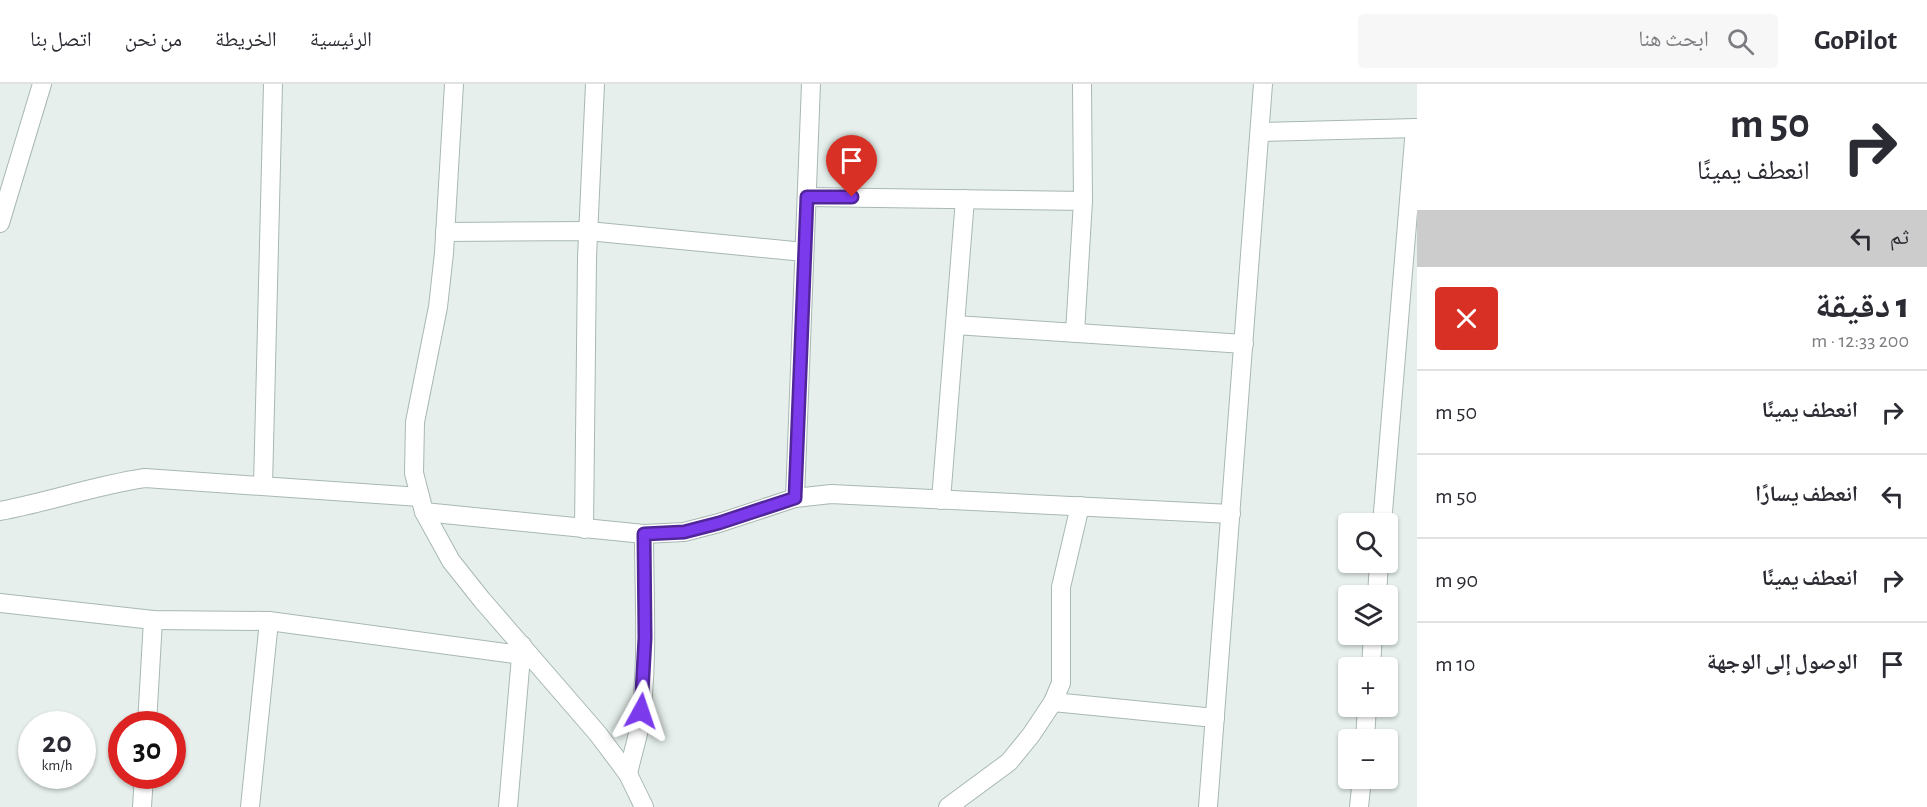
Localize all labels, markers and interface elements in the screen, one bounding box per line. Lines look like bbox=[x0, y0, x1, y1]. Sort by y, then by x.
search box bbox=[1358, 14, 1778, 68]
icon: search bbox=[1724, 25, 1757, 58]
text: GoPilot bbox=[1814, 27, 1897, 55]
text: ابحث هنا bbox=[1638, 28, 1709, 50]
text: اتصل بنا bbox=[30, 29, 92, 50]
text: من نحن bbox=[125, 29, 182, 50]
text: الخريطة bbox=[215, 29, 277, 50]
text: الرئيسية bbox=[310, 29, 372, 50]
text: 50 m bbox=[1730, 103, 1810, 145]
icon: right bbox=[1831, 108, 1909, 186]
pin bbox=[826, 135, 877, 197]
icon: arrive bbox=[835, 144, 868, 177]
text: انعطف يمينًا bbox=[1697, 157, 1810, 184]
icon: left bbox=[1845, 222, 1878, 255]
text: ثم bbox=[1890, 226, 1909, 248]
button: close bbox=[1435, 287, 1498, 350]
text: 1 دقيقة bbox=[1815, 288, 1909, 324]
text: 200 m · 12:33 bbox=[1811, 331, 1909, 351]
icon: right bbox=[1876, 396, 1909, 429]
text: انعطف يمينًا bbox=[1761, 399, 1858, 421]
text: 50 m bbox=[1435, 401, 1477, 423]
icon: left bbox=[1876, 480, 1909, 513]
text: انعطف يسارًا bbox=[1755, 483, 1858, 505]
text: 50 m bbox=[1435, 485, 1477, 507]
map controls bbox=[1338, 513, 1398, 789]
button: search bbox=[1338, 513, 1398, 573]
icon: right bbox=[1876, 564, 1909, 597]
text: انعطف يمينًا bbox=[1761, 567, 1858, 589]
text: 90 m bbox=[1435, 569, 1478, 591]
button: layers bbox=[1338, 585, 1398, 645]
icon: arrive bbox=[1876, 648, 1909, 681]
text: الوصول إلى الوجهة bbox=[1707, 651, 1858, 673]
text: 10 m bbox=[1435, 653, 1475, 675]
button: + bbox=[1338, 657, 1398, 717]
position arrow bbox=[609, 679, 673, 743]
speed limit sign: 30 bbox=[108, 711, 186, 789]
text: 20 bbox=[42, 728, 72, 758]
button: − bbox=[1338, 729, 1398, 789]
text: km/h bbox=[42, 758, 72, 773]

